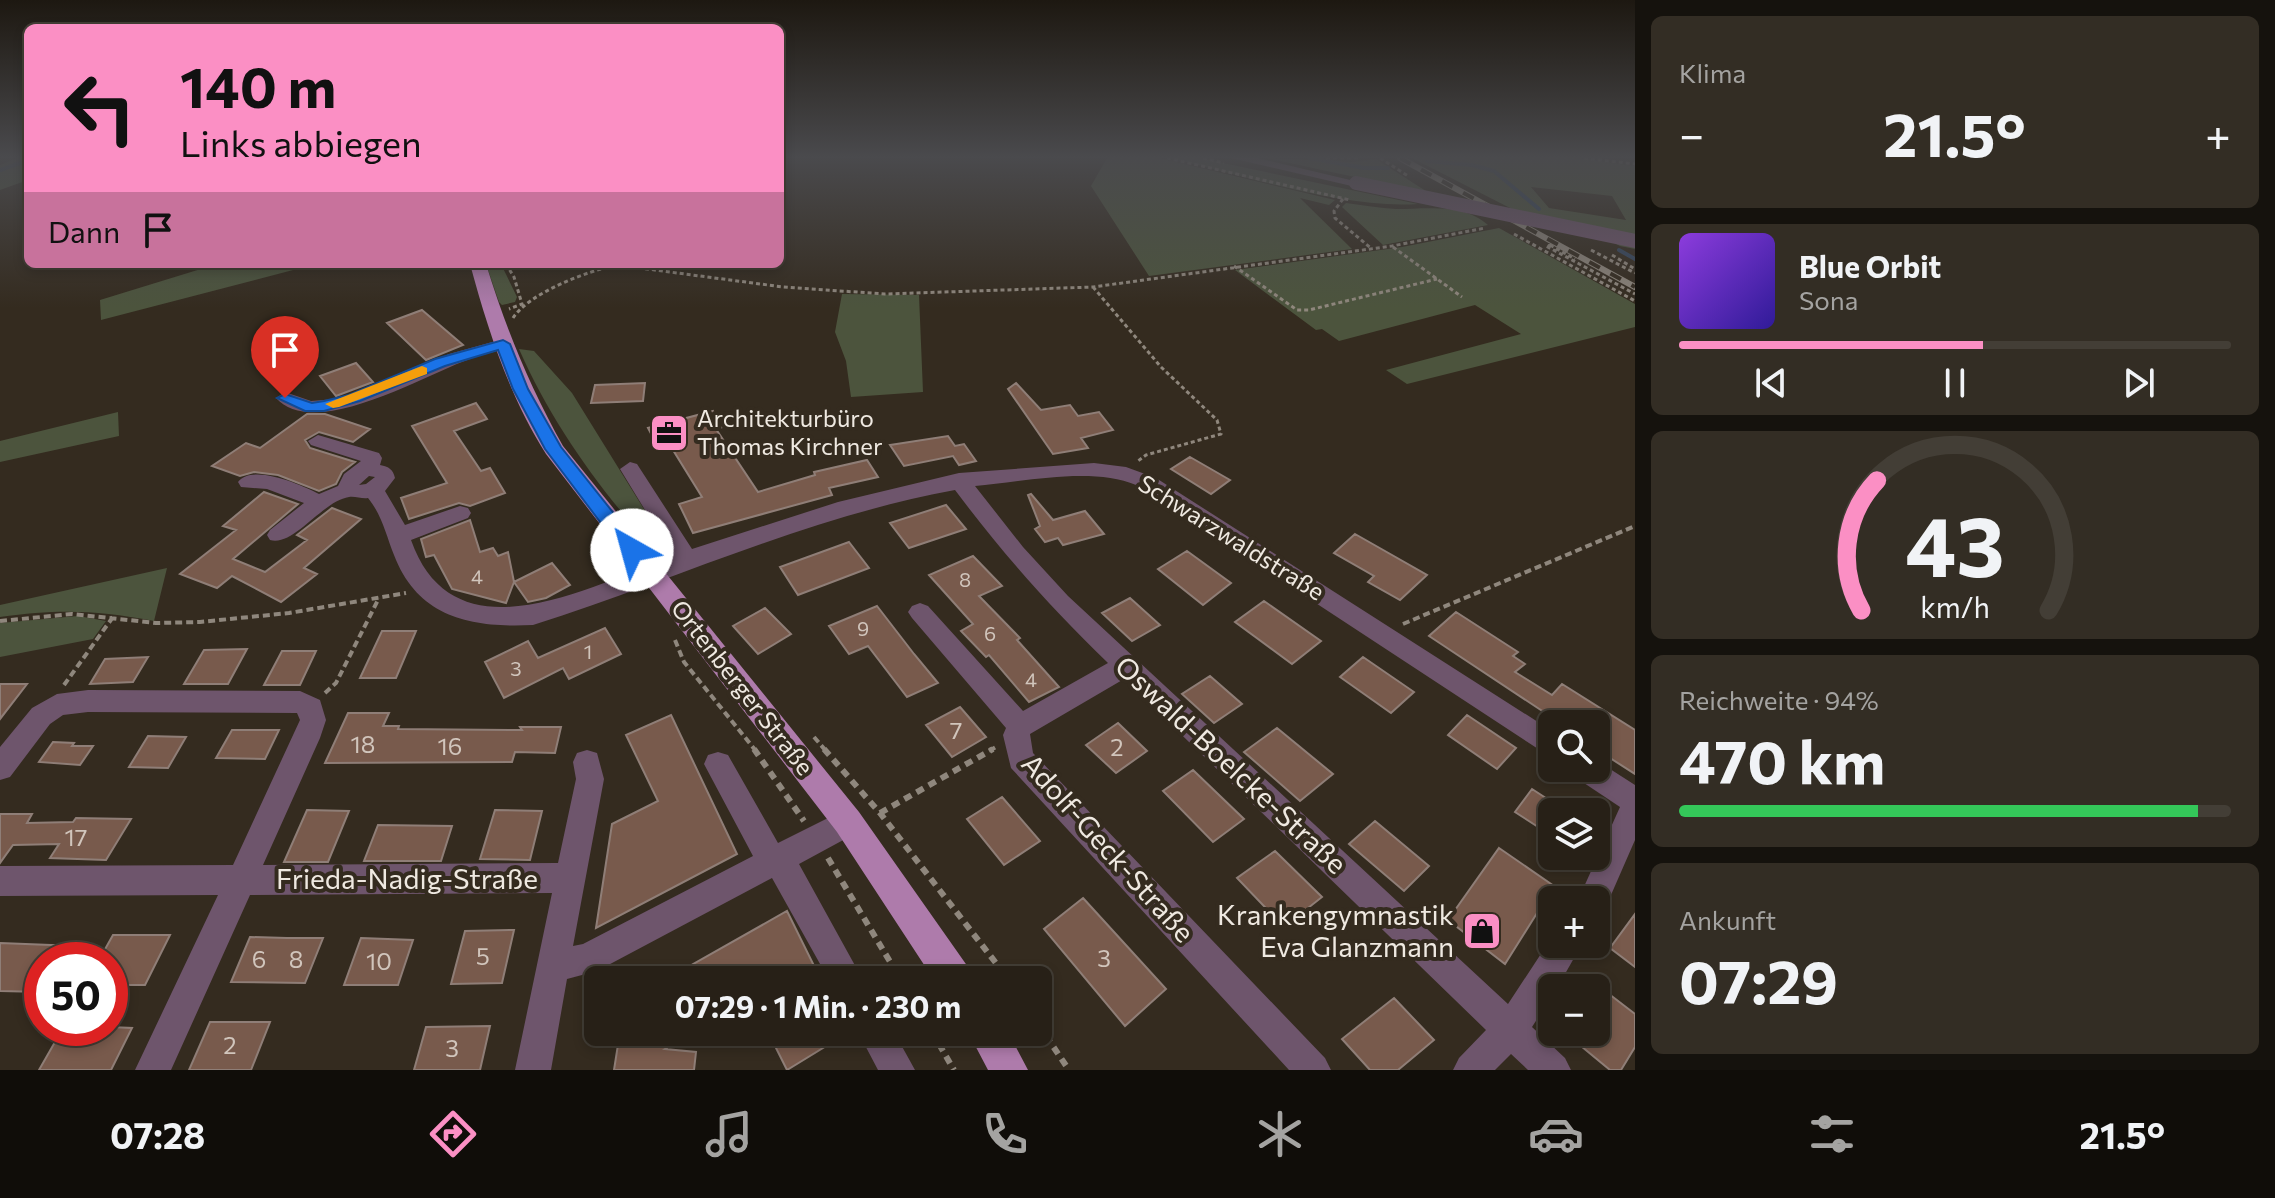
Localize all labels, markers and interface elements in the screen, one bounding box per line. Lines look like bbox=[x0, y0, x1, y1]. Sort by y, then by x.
text: 140 m bbox=[180, 51, 336, 120]
icon: left bbox=[48, 56, 152, 160]
text: Klima bbox=[1679, 57, 1746, 88]
text: 21.5° bbox=[1883, 96, 2026, 169]
text: − bbox=[1679, 106, 1704, 160]
text: + bbox=[2205, 106, 2231, 160]
text: Links abbiegen bbox=[180, 120, 422, 164]
icon: arrive bbox=[136, 208, 180, 252]
text: Dann bbox=[48, 212, 120, 249]
text: Blue Orbit bbox=[1799, 247, 1941, 284]
text: Sona bbox=[1799, 284, 1858, 315]
pin bbox=[251, 316, 319, 398]
icon: arrive bbox=[263, 328, 307, 372]
icon: previous bbox=[1749, 361, 1793, 405]
icon: pause bbox=[1933, 361, 1977, 405]
icon: next bbox=[2117, 361, 2161, 405]
place label: Architekturbüro Thomas Kirchner bbox=[697, 403, 883, 460]
office icon: Architekturbüro Thomas Kirchner bbox=[648, 412, 690, 454]
street label: Schwarzwaldstraße bbox=[1133, 468, 1330, 606]
text: 43 bbox=[1905, 492, 2005, 594]
position arrow bbox=[590, 508, 674, 592]
house number: 4 bbox=[471, 564, 483, 588]
house number: 8 bbox=[959, 567, 971, 591]
text: km/h bbox=[1920, 589, 1990, 624]
street label: Ortenberger Straße bbox=[666, 594, 821, 780]
house number: 9 bbox=[857, 616, 869, 640]
house number: 6 bbox=[984, 621, 996, 645]
house number: 1 bbox=[584, 639, 592, 663]
street label: Oswald-Boelcke-Straße bbox=[1109, 648, 1354, 880]
house number: 3 bbox=[510, 656, 522, 680]
house number: 4 bbox=[1025, 667, 1037, 691]
text: Reichweite · 94% bbox=[1679, 684, 1879, 715]
map controls bbox=[1538, 710, 1610, 1046]
button: search bbox=[1538, 710, 1610, 782]
house number: 7 bbox=[950, 715, 962, 744]
text: 470 km bbox=[1679, 723, 1885, 796]
house number: 18 bbox=[351, 729, 375, 758]
house number: 16 bbox=[438, 731, 462, 760]
house number: 2 bbox=[1110, 732, 1124, 761]
street label: Adolf-Geck-Straße bbox=[1015, 746, 1202, 948]
button: layers bbox=[1538, 798, 1610, 870]
house number: 17 bbox=[65, 822, 87, 851]
street label: Frieda-Nadig-Straße bbox=[276, 861, 538, 895]
button: + bbox=[1538, 886, 1610, 958]
place label: Krankengymnastik Eva Glanzmann bbox=[1217, 897, 1454, 963]
text: Ankunft bbox=[1679, 904, 1776, 935]
shop icon: Krankengymnastik Eva Glanzmann bbox=[1461, 910, 1503, 952]
house number: 5 bbox=[476, 941, 490, 970]
speed limit sign: 50 bbox=[24, 942, 128, 1046]
house number: 3 bbox=[1097, 943, 1111, 972]
text: 07:29 bbox=[1679, 943, 1838, 1016]
house number: 6 bbox=[252, 944, 266, 973]
house number: 8 bbox=[289, 944, 303, 973]
house number: 10 bbox=[366, 946, 392, 975]
button: − bbox=[1538, 974, 1610, 1046]
text: 07:29 · 1 Min. · 230 m bbox=[675, 987, 961, 1024]
house number: 2 bbox=[223, 1030, 237, 1059]
house number: 3 bbox=[445, 1033, 459, 1062]
icon: directions bbox=[425, 1106, 481, 1162]
icon: music bbox=[701, 1106, 757, 1162]
icon: phone bbox=[977, 1106, 1033, 1162]
icon: climate bbox=[1252, 1106, 1308, 1162]
icon: car bbox=[1528, 1106, 1584, 1162]
icon: filters bbox=[1804, 1106, 1860, 1162]
text: 07:28 bbox=[110, 1112, 205, 1156]
text: 21.5° bbox=[2080, 1112, 2165, 1156]

